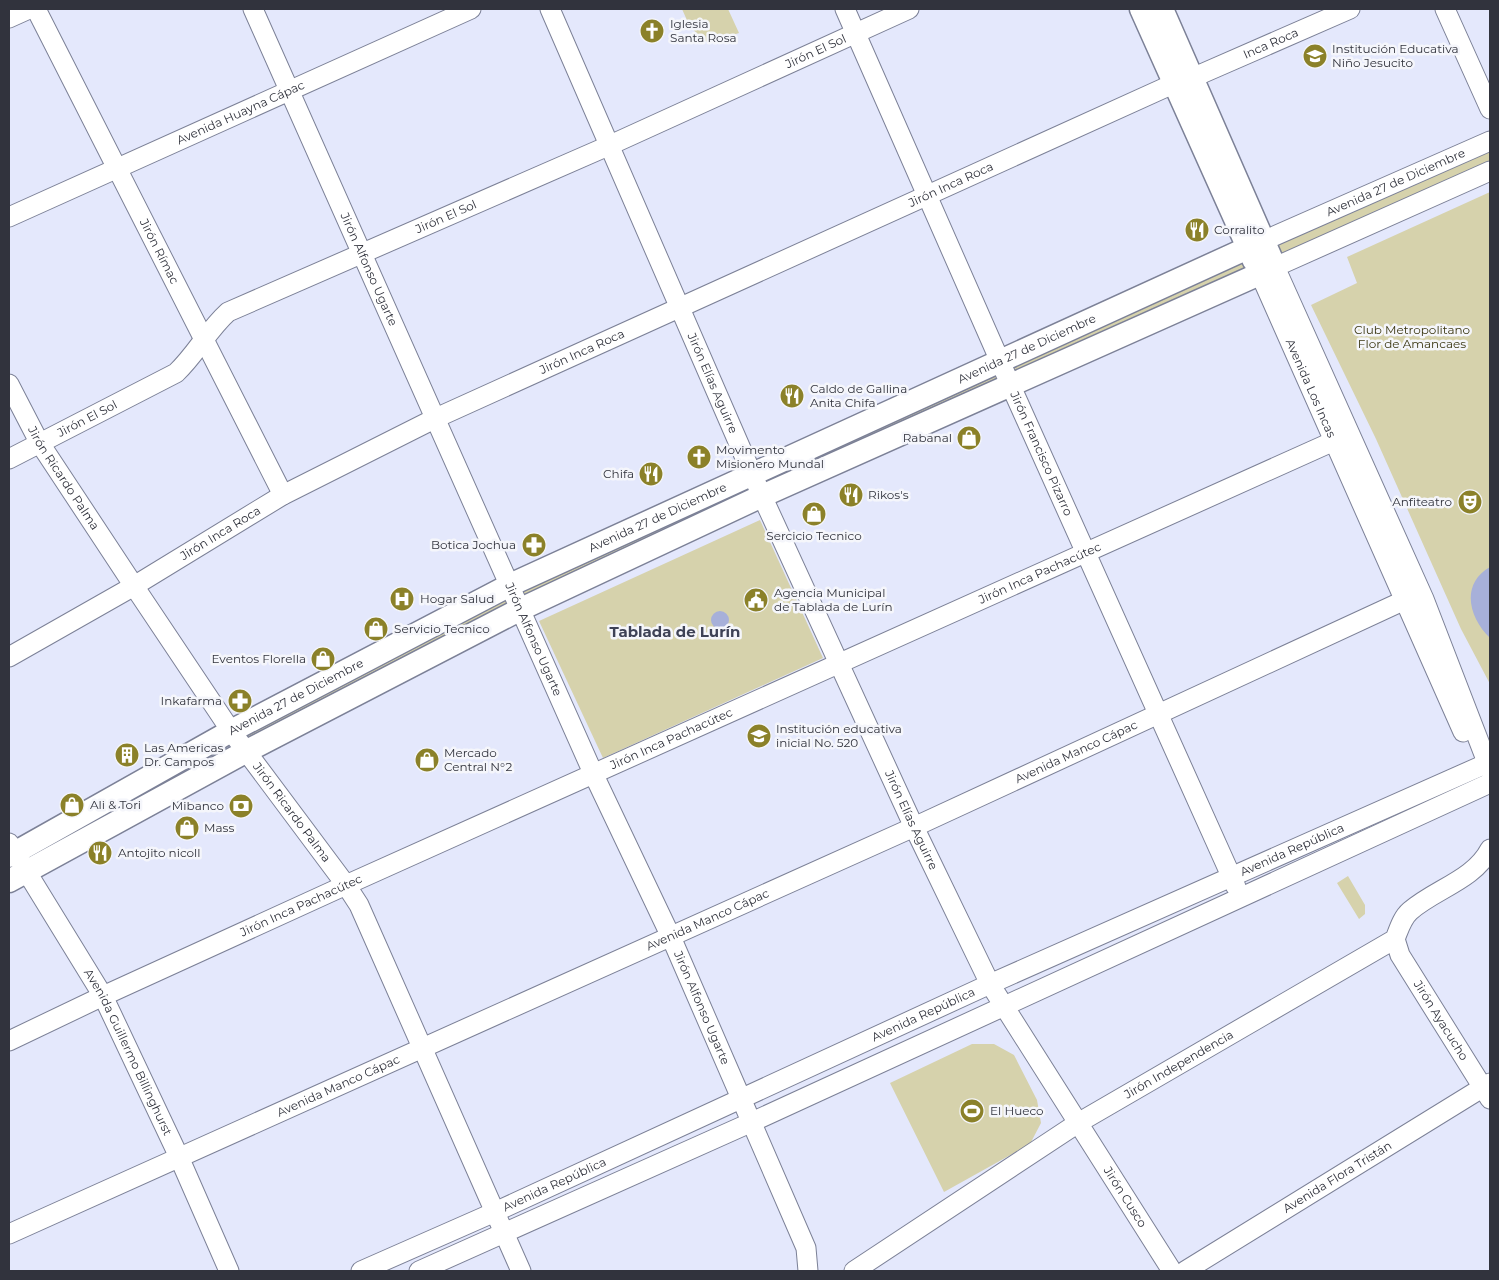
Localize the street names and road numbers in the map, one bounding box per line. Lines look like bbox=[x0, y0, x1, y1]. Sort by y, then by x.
street label: Inca Roca bbox=[1241, 24, 1301, 62]
street label: Jirón El Sol bbox=[782, 31, 848, 72]
street label: Avenida Huayna Cápac bbox=[174, 77, 307, 148]
street label: Avenida 27 de Diciembre bbox=[1324, 145, 1467, 219]
street label: Jirón Inca Roca bbox=[905, 158, 996, 210]
street label: Jirón El Sol bbox=[412, 196, 479, 237]
street label: Jirón Alfonso Ugarte bbox=[337, 209, 401, 328]
street label: Jirón Rímac bbox=[136, 215, 183, 287]
street label: Avenida 27 de Diciembre bbox=[955, 310, 1098, 386]
street label: Jirón Inca Roca bbox=[536, 326, 627, 377]
street label: Jirón Elías Aguirre bbox=[684, 330, 741, 436]
street label: Avenida Los Incas bbox=[1283, 336, 1340, 440]
street label: Jirón Francisco Pizarro bbox=[1007, 388, 1076, 518]
street label: Jirón El Sol bbox=[54, 397, 119, 440]
street label: Jirón Ricardo Palma bbox=[25, 423, 103, 533]
street label: Avenida 27 de Diciembre bbox=[586, 479, 729, 555]
street label: Jirón Inca Roca bbox=[176, 503, 263, 564]
street label: Jirón Inca Pachacútec bbox=[975, 539, 1103, 607]
street label: Jirón Alfonso Ugarte bbox=[502, 579, 566, 698]
street label: Avenida 27 de Diciembre bbox=[226, 655, 366, 738]
street label: Jirón Inca Pachacútec bbox=[607, 704, 735, 773]
street label: Avenida Manco Cápac bbox=[1012, 717, 1140, 786]
street label: Jirón Ricardo Palma bbox=[250, 759, 334, 865]
street label: Jirón Elías Aguirre bbox=[882, 767, 942, 872]
street label: Avenida República bbox=[1238, 820, 1346, 879]
street label: Jirón Inca Pachacútec bbox=[237, 871, 364, 940]
street label: Avenida Manco Cápac bbox=[644, 885, 771, 954]
street label: Jirón Alfonso Ugarte bbox=[671, 947, 733, 1067]
street label: Avenida Guillermo Billinghurst bbox=[81, 966, 176, 1138]
street label: Jirón Ayacucho bbox=[1410, 977, 1472, 1063]
street label: Avenida República bbox=[869, 984, 977, 1045]
street label: Jirón Independencia bbox=[1120, 1026, 1236, 1102]
street label: Avenida Manco Cápac bbox=[274, 1051, 402, 1120]
street label: Avenida Flora Tristán bbox=[1280, 1137, 1394, 1216]
street label: Avenida República bbox=[500, 1154, 608, 1214]
street label: Jirón Cusco bbox=[1100, 1163, 1150, 1230]

